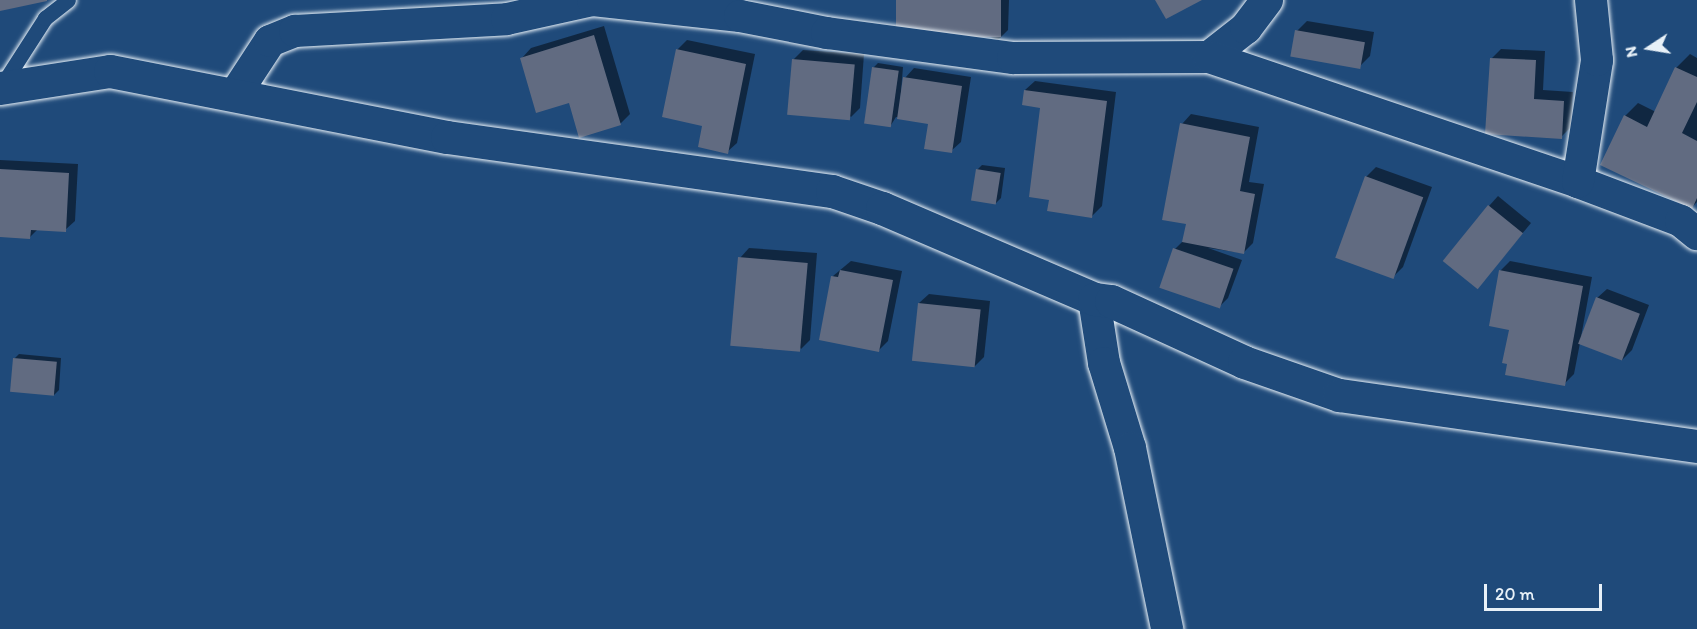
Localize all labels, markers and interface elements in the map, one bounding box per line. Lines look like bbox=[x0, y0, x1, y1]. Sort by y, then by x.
north arrow bbox=[1619, 18, 1679, 78]
text: N bbox=[1620, 45, 1641, 59]
scale bar bbox=[1487, 572, 1606, 610]
text: 20 m bbox=[1495, 583, 1535, 605]

